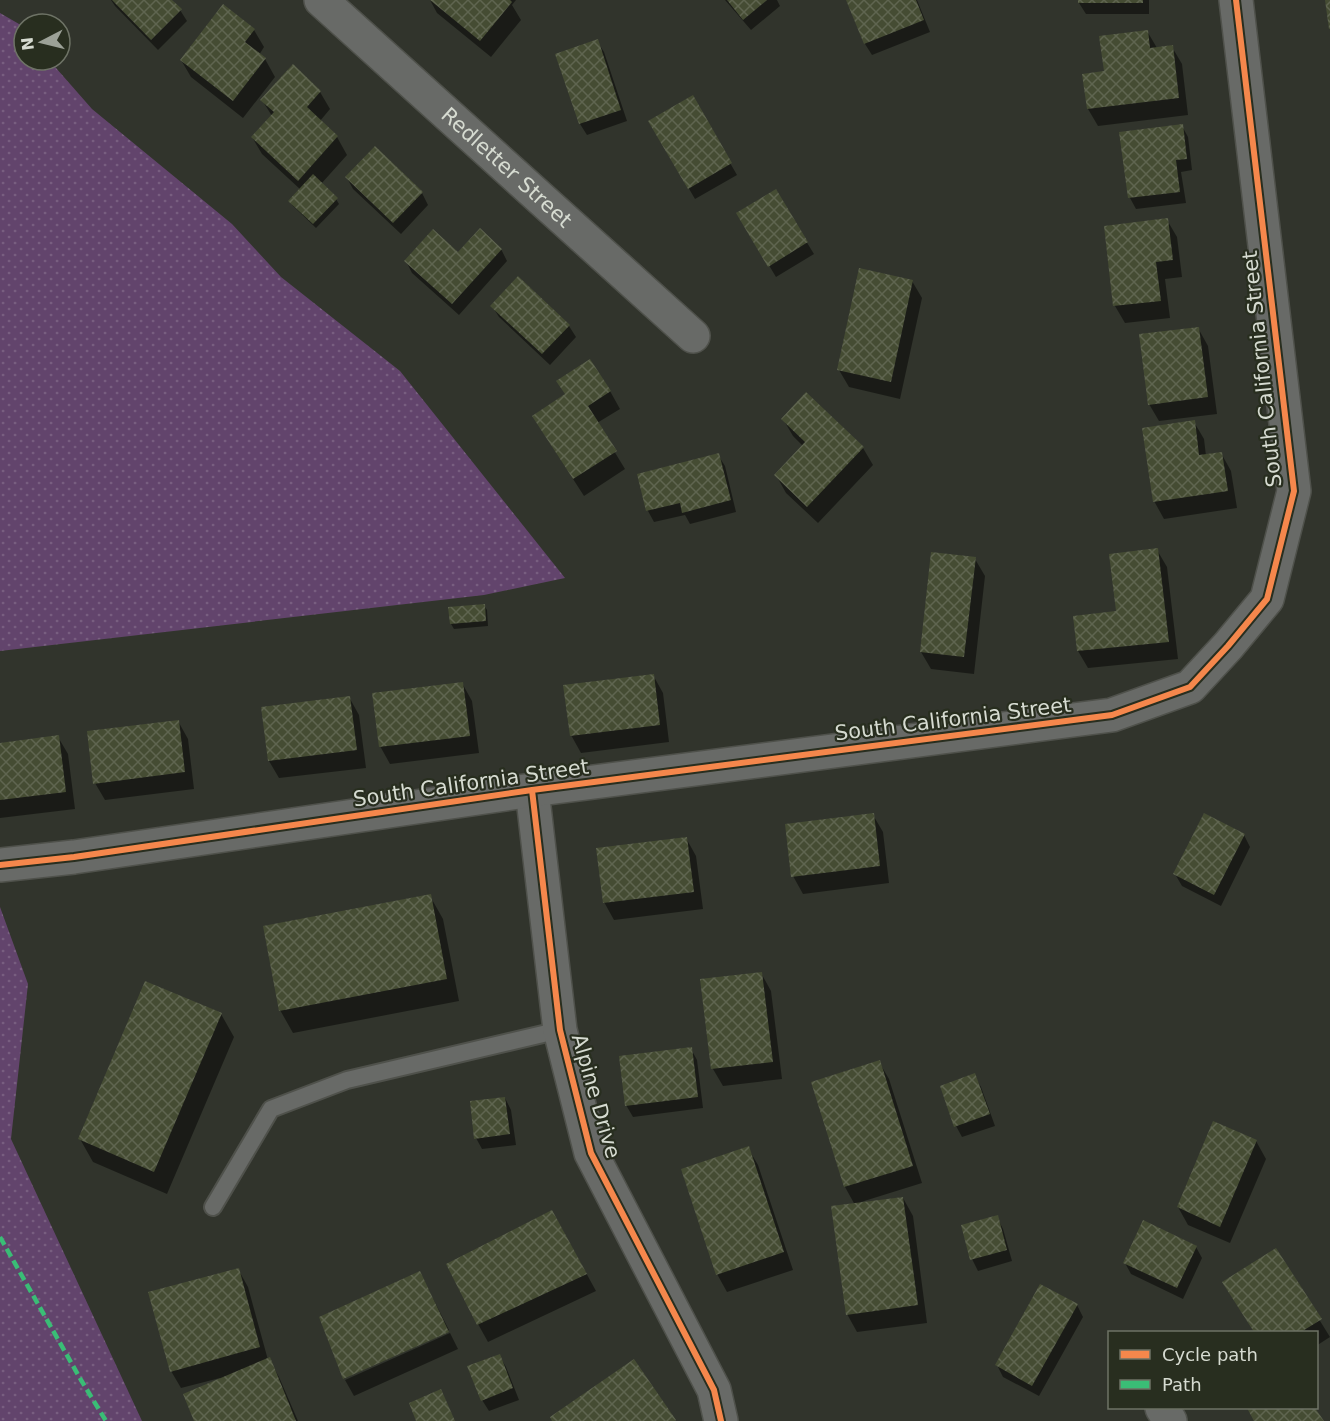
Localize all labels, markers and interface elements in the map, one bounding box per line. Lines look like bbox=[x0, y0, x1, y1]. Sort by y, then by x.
north arrow bbox=[12, 12, 72, 72]
text: N bbox=[17, 36, 38, 52]
street label: Redletter Street bbox=[436, 103, 577, 233]
street label: South California Street bbox=[1238, 249, 1286, 489]
street label: South California Street bbox=[833, 693, 1073, 745]
street label: South California Street bbox=[352, 755, 590, 811]
street label: Alpine Drive bbox=[567, 1031, 625, 1161]
legend bbox=[1108, 1331, 1318, 1409]
text: Cycle path bbox=[1162, 1344, 1258, 1365]
text: Path bbox=[1162, 1374, 1202, 1395]

